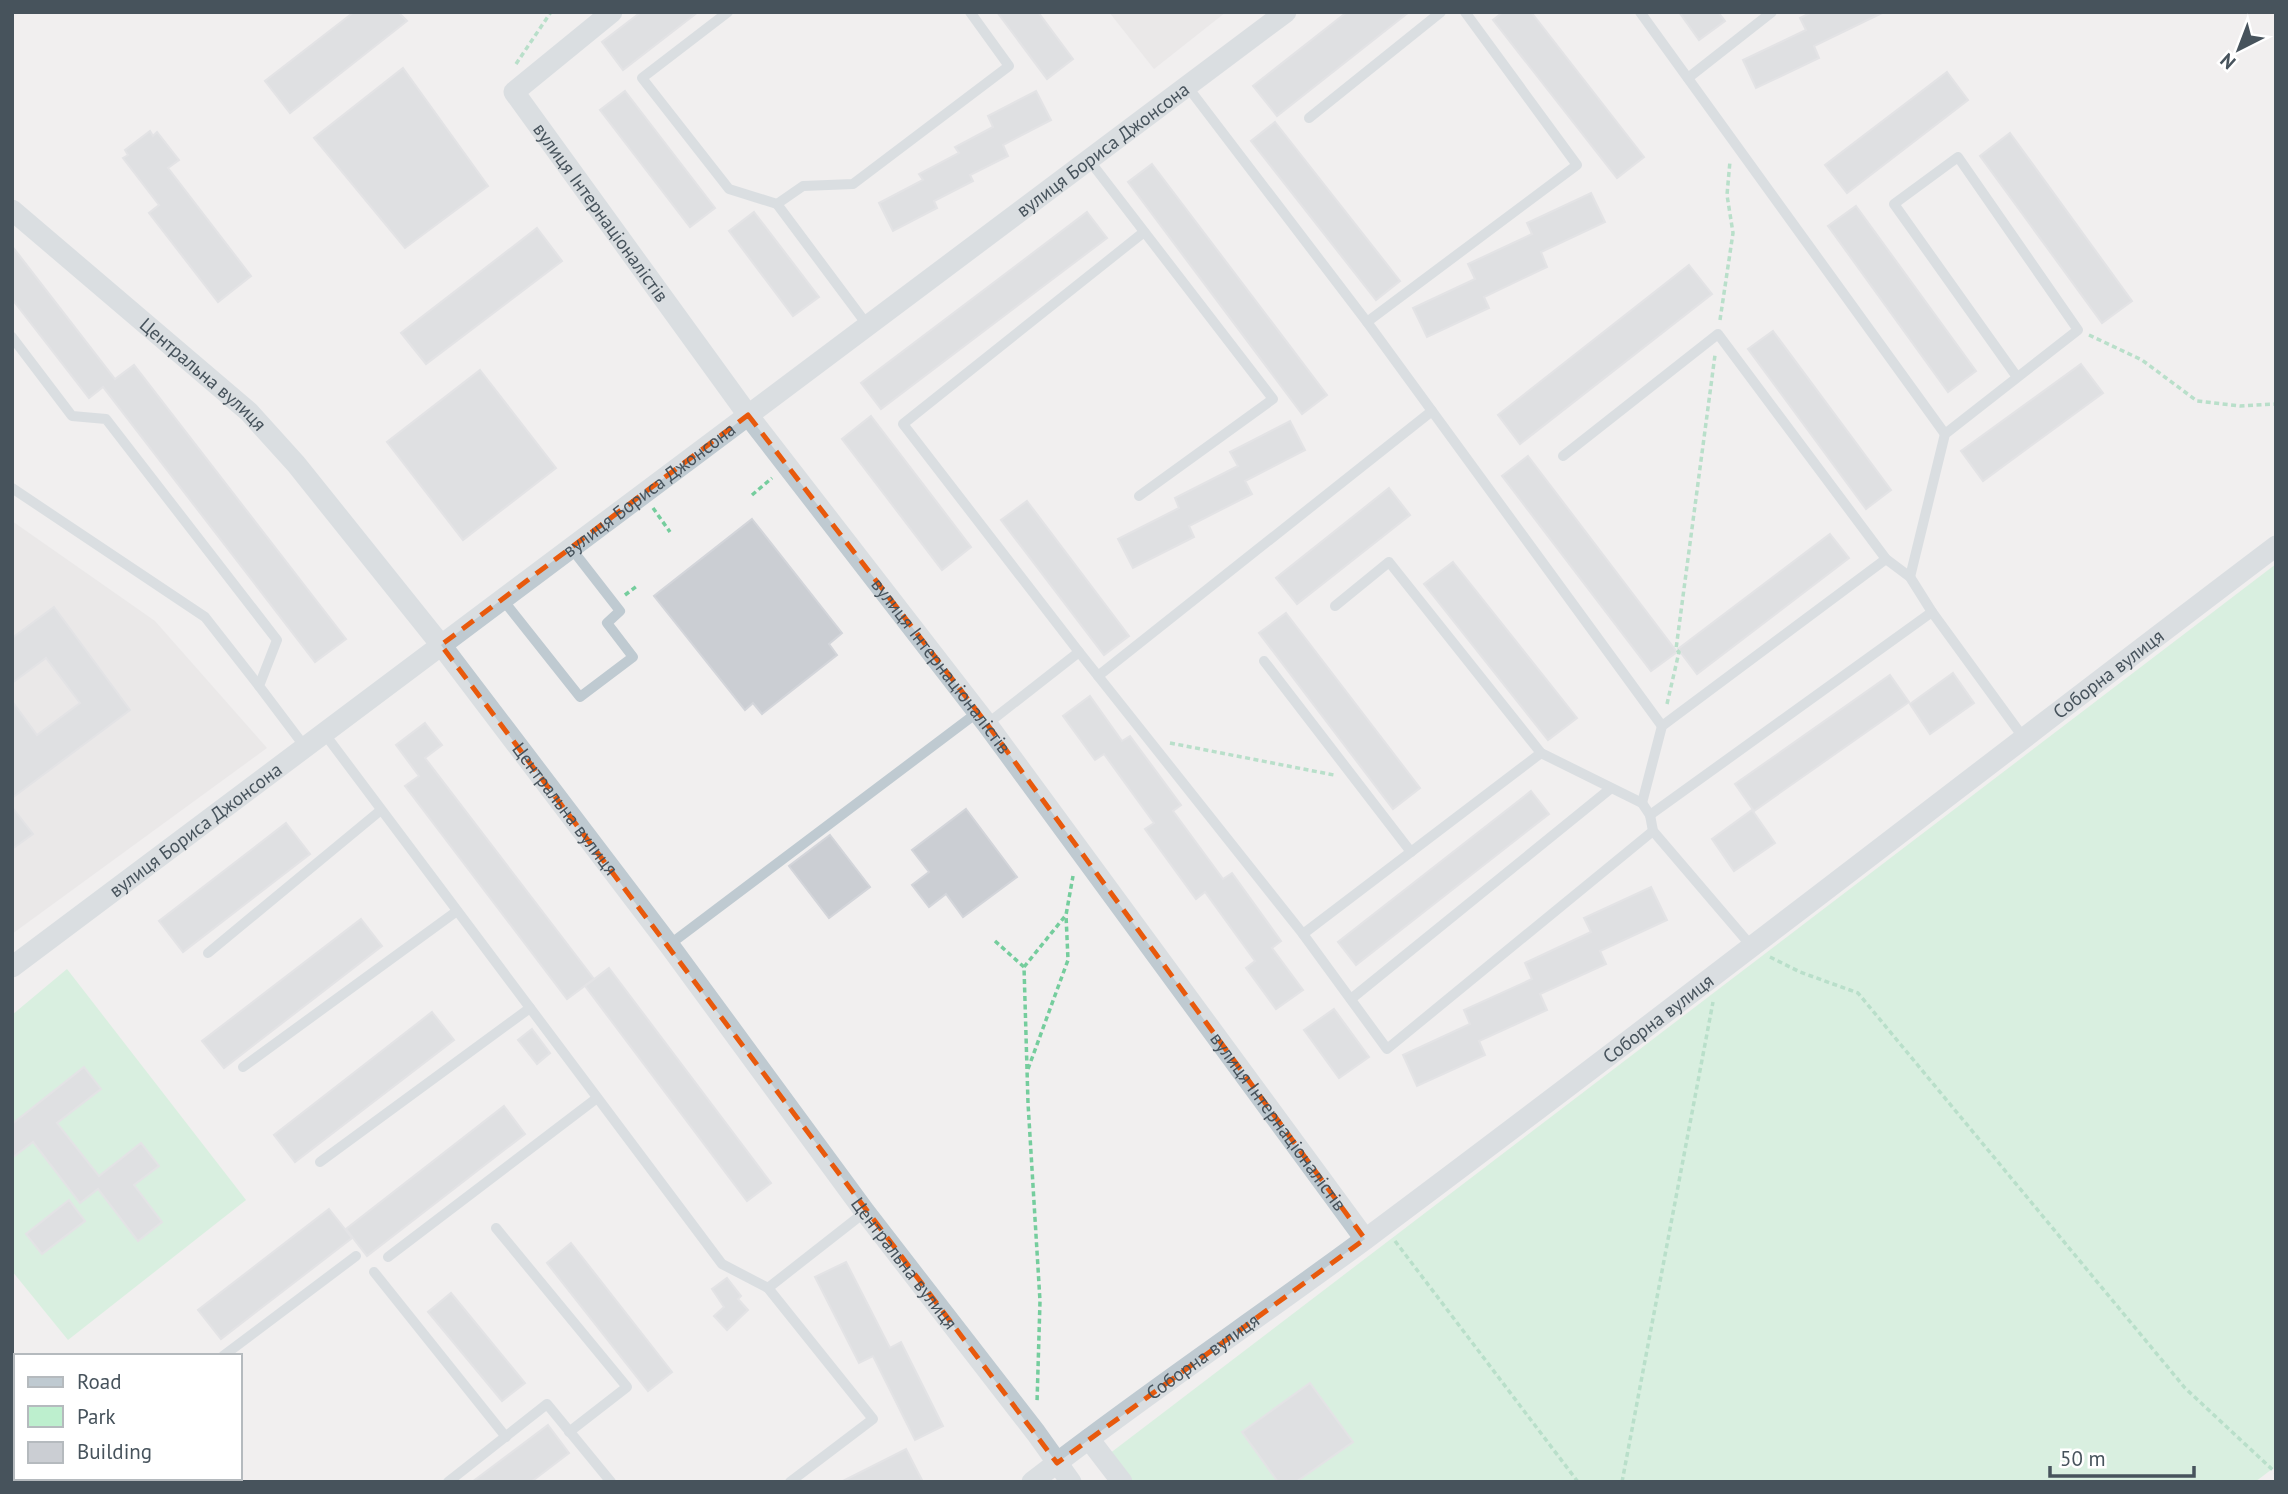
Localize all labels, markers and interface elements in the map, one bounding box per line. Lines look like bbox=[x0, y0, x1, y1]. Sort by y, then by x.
north arrow bbox=[2204, 14, 2274, 84]
text: N bbox=[2215, 49, 2240, 75]
street label: вулиця Бориса Джонсона bbox=[1011, 77, 1194, 222]
street label: вулиця Інтернаціоналістів bbox=[528, 118, 674, 307]
street label: Центральна вулиця bbox=[135, 312, 272, 435]
street label: вулиця Бориса Джонсона bbox=[558, 417, 740, 562]
street label: вулиця Інтернаціоналістів bbox=[866, 573, 1017, 758]
street label: Соборна вулиця bbox=[2048, 624, 2168, 724]
street label: Центральна вулиця bbox=[507, 738, 623, 880]
street label: вулиця Бориса Джонсона bbox=[104, 757, 286, 902]
street label: Соборна вулиця bbox=[1598, 968, 1718, 1068]
street label: вулиця Інтернаціоналістів bbox=[1205, 1027, 1352, 1215]
street label: Центральна вулиця bbox=[846, 1192, 963, 1334]
street label: Соборна вулиця bbox=[1141, 1308, 1264, 1405]
legend bbox=[14, 1354, 242, 1480]
text: Road bbox=[77, 1368, 121, 1395]
text: Park bbox=[77, 1403, 116, 1430]
scale bar bbox=[2050, 1434, 2194, 1478]
text: Building bbox=[77, 1438, 152, 1465]
text: 50 m bbox=[2060, 1445, 2106, 1472]

